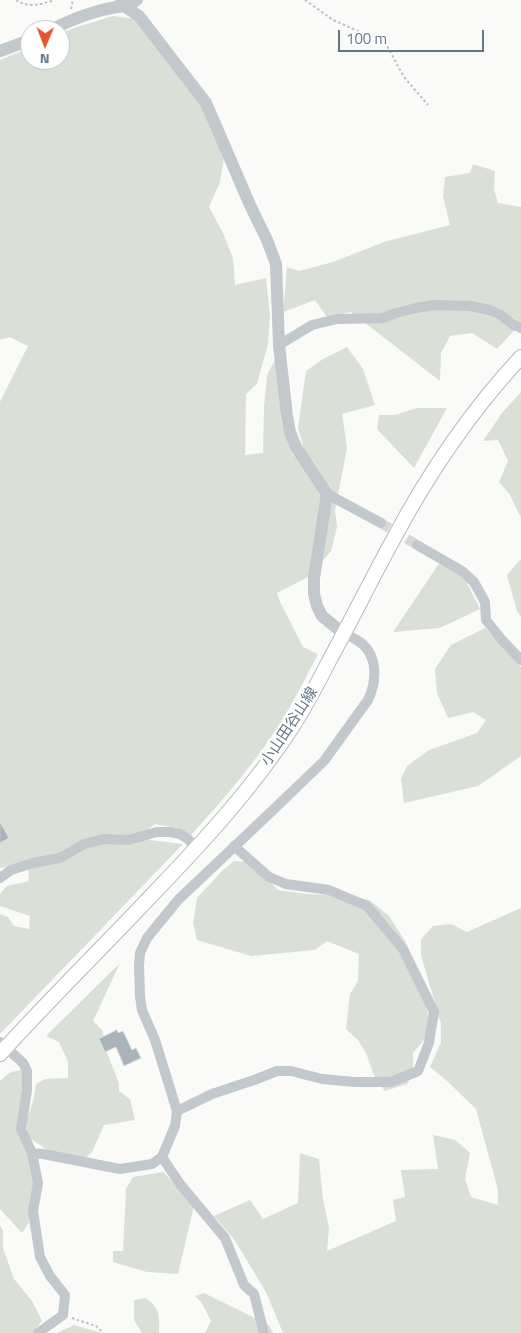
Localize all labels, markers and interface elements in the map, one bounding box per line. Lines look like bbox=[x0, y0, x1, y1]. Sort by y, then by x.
north arrow bbox=[20, 20, 70, 70]
scale bar bbox=[341, 20, 487, 52]
text: 100 m bbox=[346, 27, 387, 50]
text: N bbox=[40, 49, 50, 70]
street label: 小山田谷山線 bbox=[258, 684, 322, 770]

